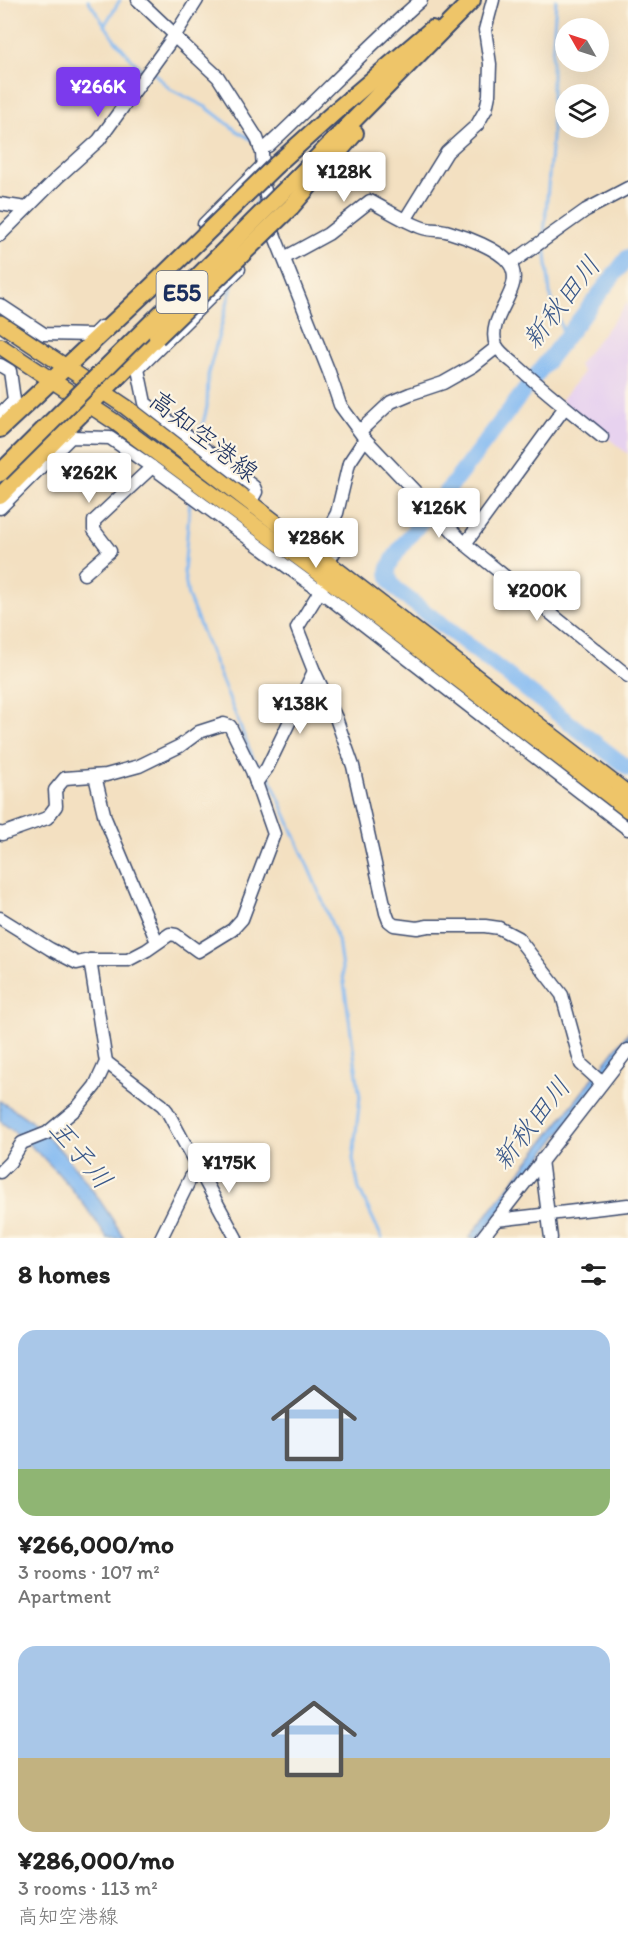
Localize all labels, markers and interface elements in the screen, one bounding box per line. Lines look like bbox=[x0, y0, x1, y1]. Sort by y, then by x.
north arrow bbox=[555, 18, 609, 72]
map controls bbox=[555, 18, 609, 138]
pin: ¥266K bbox=[56, 67, 140, 118]
text: ¥266K bbox=[70, 74, 126, 98]
button: layers bbox=[555, 84, 609, 138]
pin: ¥128K bbox=[302, 152, 386, 203]
text: ¥128K bbox=[317, 159, 371, 183]
water label: 新秋田川 bbox=[515, 249, 607, 355]
road number: E55 bbox=[156, 271, 207, 313]
street label: 高知空港線 bbox=[143, 383, 265, 489]
pin: ¥262K bbox=[47, 453, 131, 504]
text: ¥262K bbox=[61, 460, 117, 484]
pin: ¥126K bbox=[397, 488, 481, 539]
text: ¥126K bbox=[412, 495, 466, 519]
pin: ¥286K bbox=[274, 518, 358, 569]
text: ¥286K bbox=[288, 525, 344, 549]
pin: ¥200K bbox=[495, 571, 579, 622]
text: ¥200K bbox=[507, 578, 567, 602]
pin: ¥138K bbox=[258, 684, 342, 735]
text: ¥138K bbox=[272, 691, 328, 715]
water label: 新秋田川 bbox=[485, 1070, 577, 1176]
water label: 王子川 bbox=[42, 1112, 120, 1196]
pin: ¥175K bbox=[187, 1143, 271, 1194]
text: ¥175K bbox=[202, 1150, 256, 1174]
text: 8 homes bbox=[18, 1258, 110, 1290]
icon: filters bbox=[577, 1258, 610, 1291]
icon: home bbox=[260, 1369, 368, 1477]
text: ¥266,000/mo bbox=[18, 1528, 174, 1560]
text: 3 rooms · 107 m² bbox=[18, 1560, 160, 1584]
text: Apartment bbox=[18, 1584, 111, 1608]
icon: home bbox=[260, 1685, 368, 1793]
text: ¥286,000/mo bbox=[18, 1844, 174, 1876]
text: 3 rooms · 113 m² bbox=[18, 1876, 158, 1900]
text: 高知空港線 bbox=[18, 1904, 118, 1928]

